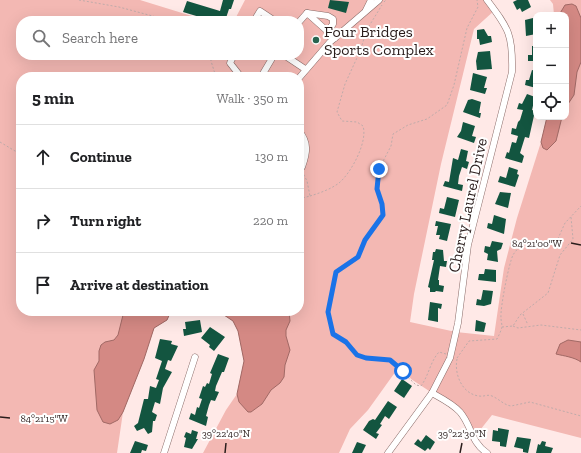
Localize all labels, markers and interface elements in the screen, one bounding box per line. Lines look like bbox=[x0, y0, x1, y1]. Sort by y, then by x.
map controls bbox=[533, 12, 569, 120]
button: + bbox=[533, 12, 569, 48]
search box bbox=[16, 16, 304, 60]
place label: Four Bridges Sports Complex bbox=[324, 22, 434, 59]
icon: search bbox=[30, 27, 52, 49]
text: Search here bbox=[62, 29, 138, 47]
marker: Four Bridges Sports Complex bbox=[311, 35, 321, 45]
button: − bbox=[533, 48, 569, 84]
button: locate bbox=[533, 84, 569, 120]
text: 5 min bbox=[32, 88, 74, 108]
text: Walk · 350 m bbox=[217, 91, 288, 106]
street label: Cherry Laurel Drive bbox=[444, 136, 491, 274]
icon: ahead bbox=[32, 146, 54, 168]
text: Continue bbox=[70, 148, 132, 166]
text: 130 m bbox=[255, 149, 288, 164]
route end bbox=[370, 160, 388, 178]
icon: right bbox=[32, 210, 54, 232]
text: Turn right bbox=[70, 212, 141, 230]
text: 220 m bbox=[253, 213, 288, 228]
text: 84°21'00"W bbox=[512, 238, 563, 250]
icon: arrive bbox=[32, 274, 54, 296]
text: Arrive at destination bbox=[70, 276, 209, 294]
route start bbox=[394, 362, 412, 380]
text: 84°21'15"W bbox=[20, 413, 68, 425]
text: 39°22'40"N bbox=[202, 428, 251, 440]
text: 39°22'30"N bbox=[438, 428, 487, 440]

